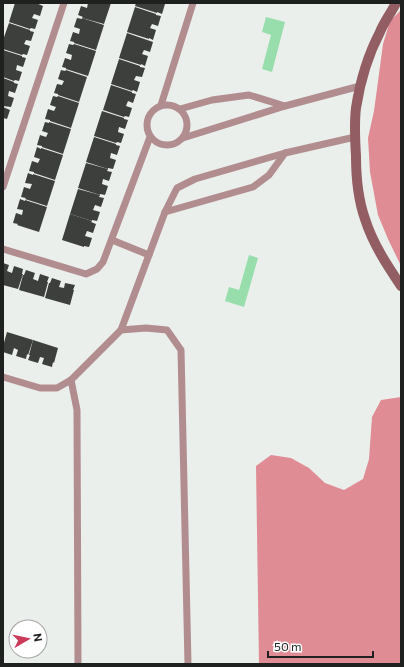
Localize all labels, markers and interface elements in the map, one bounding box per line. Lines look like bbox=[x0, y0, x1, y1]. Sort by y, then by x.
north arrow bbox=[8, 619, 48, 659]
text: N bbox=[31, 632, 45, 642]
scale bar bbox=[268, 633, 373, 659]
text: 50 m bbox=[274, 639, 302, 653]

